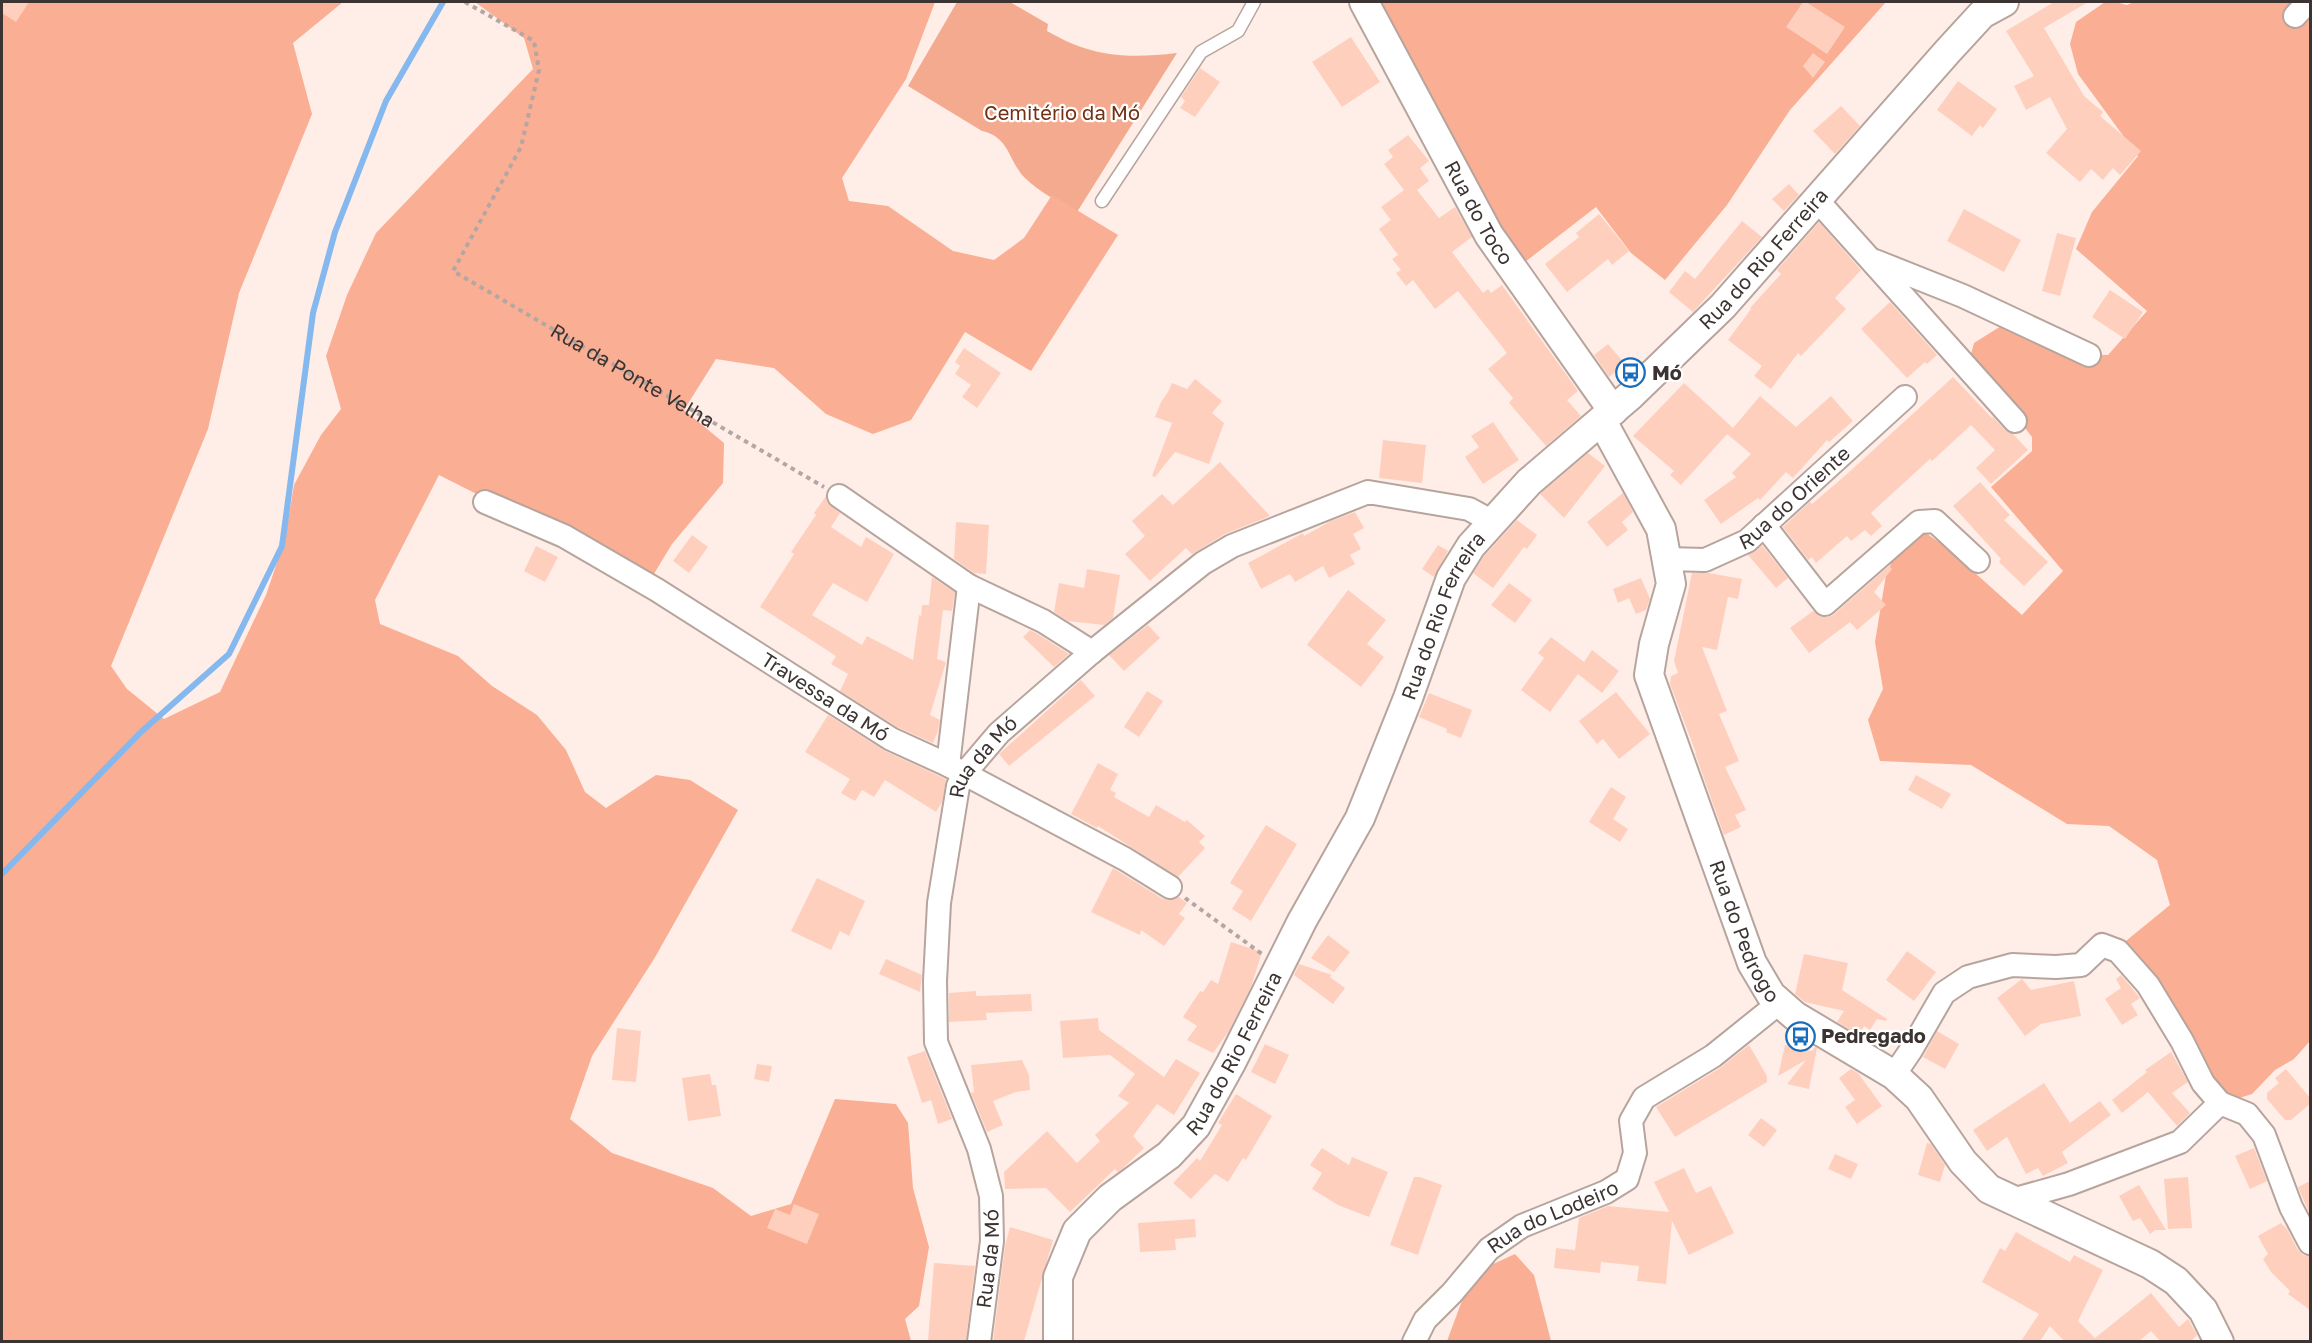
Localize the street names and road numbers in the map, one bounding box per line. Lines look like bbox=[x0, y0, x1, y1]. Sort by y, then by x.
street label: Rua do Toco bbox=[1440, 156, 1519, 269]
street label: Rua do Rio Ferreira bbox=[1693, 183, 1832, 334]
street label: Rua da Ponte Velha bbox=[547, 318, 719, 432]
street label: Rua do Oriente bbox=[1735, 440, 1854, 554]
street label: Rua do Rio Ferreira bbox=[1395, 526, 1489, 703]
street label: Travessa da Mó bbox=[757, 647, 894, 746]
street label: Rua da Mó bbox=[943, 710, 1021, 800]
street label: Rua do Pedrogo bbox=[1705, 857, 1784, 1007]
street label: Rua do Rio Ferreira bbox=[1180, 967, 1286, 1140]
street label: Rua do Lodeiro bbox=[1482, 1174, 1622, 1258]
street label: Rua da Mó bbox=[970, 1209, 1003, 1309]

